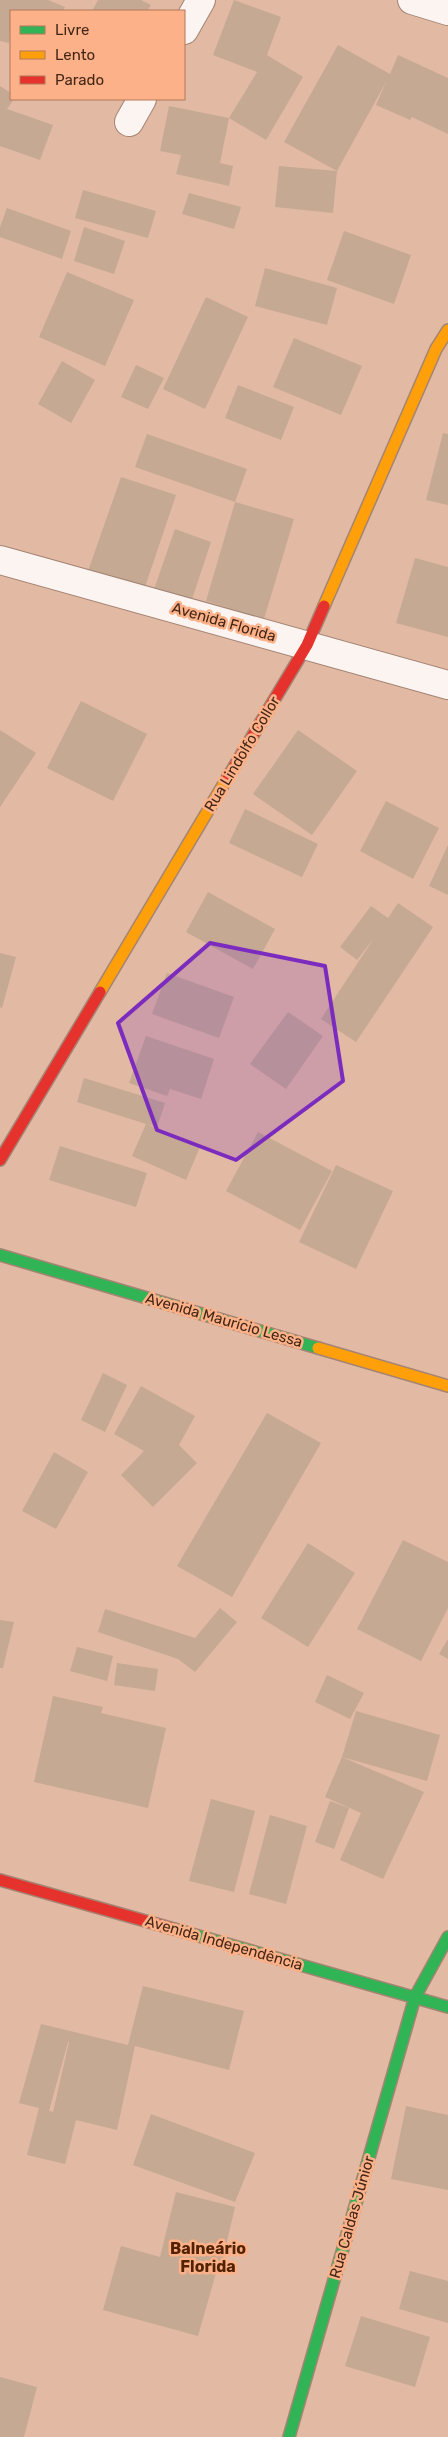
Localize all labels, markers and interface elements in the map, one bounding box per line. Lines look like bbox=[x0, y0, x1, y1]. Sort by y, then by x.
legend bbox=[10, 10, 185, 100]
text: Livre bbox=[55, 21, 89, 39]
text: Lento bbox=[55, 46, 95, 64]
text: Parado bbox=[55, 71, 104, 89]
street label: Avenida Florida bbox=[170, 599, 278, 645]
street label: Rua Lindolfo Collor bbox=[200, 693, 284, 815]
street label: Avenida Maurício Lessa bbox=[143, 1289, 305, 1351]
street label: Avenida Independência bbox=[143, 1912, 305, 1974]
street label: Rua Caldas Júnior bbox=[326, 2153, 378, 2280]
district label: Balneário Florida bbox=[170, 2239, 246, 2276]

